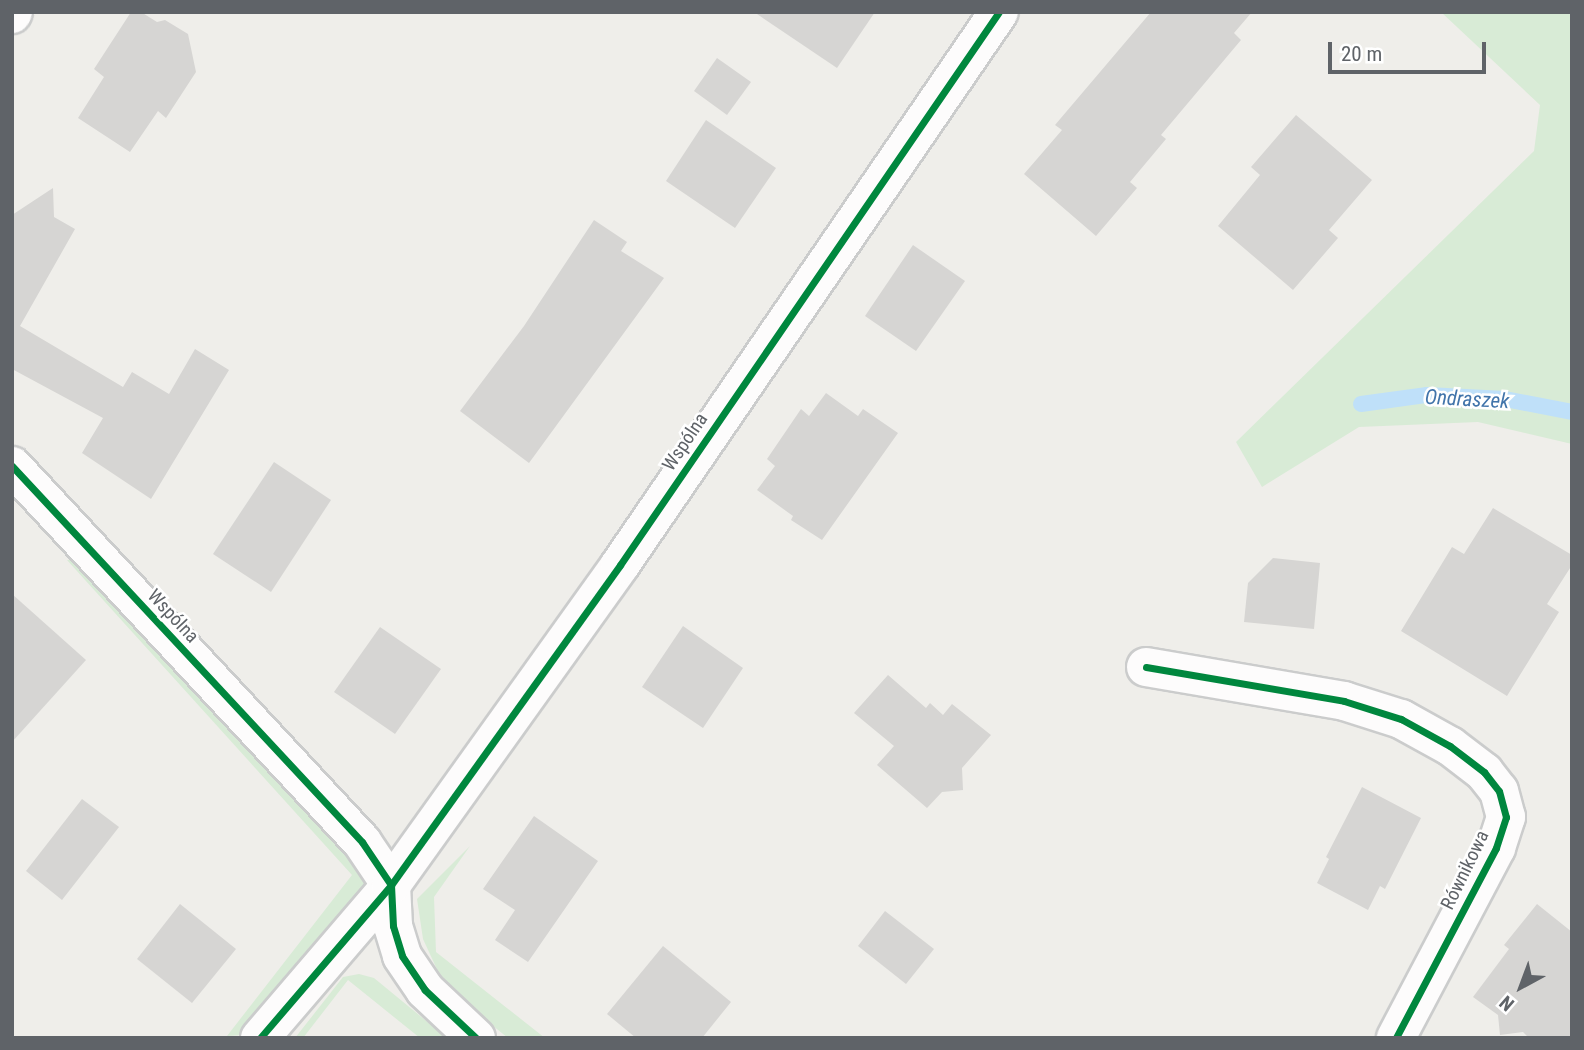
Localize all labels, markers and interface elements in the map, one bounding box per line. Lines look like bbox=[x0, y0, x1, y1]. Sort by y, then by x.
scale bar bbox=[1332, 28, 1490, 72]
text: 20 m bbox=[1341, 42, 1382, 66]
water label: Ondraszek bbox=[1424, 384, 1510, 414]
street label: Wspólna bbox=[657, 409, 713, 475]
street label: Wspólna bbox=[143, 585, 203, 647]
street label: Równikowa bbox=[1436, 827, 1494, 913]
north arrow bbox=[1486, 952, 1556, 1022]
text: N bbox=[1495, 991, 1519, 1016]

